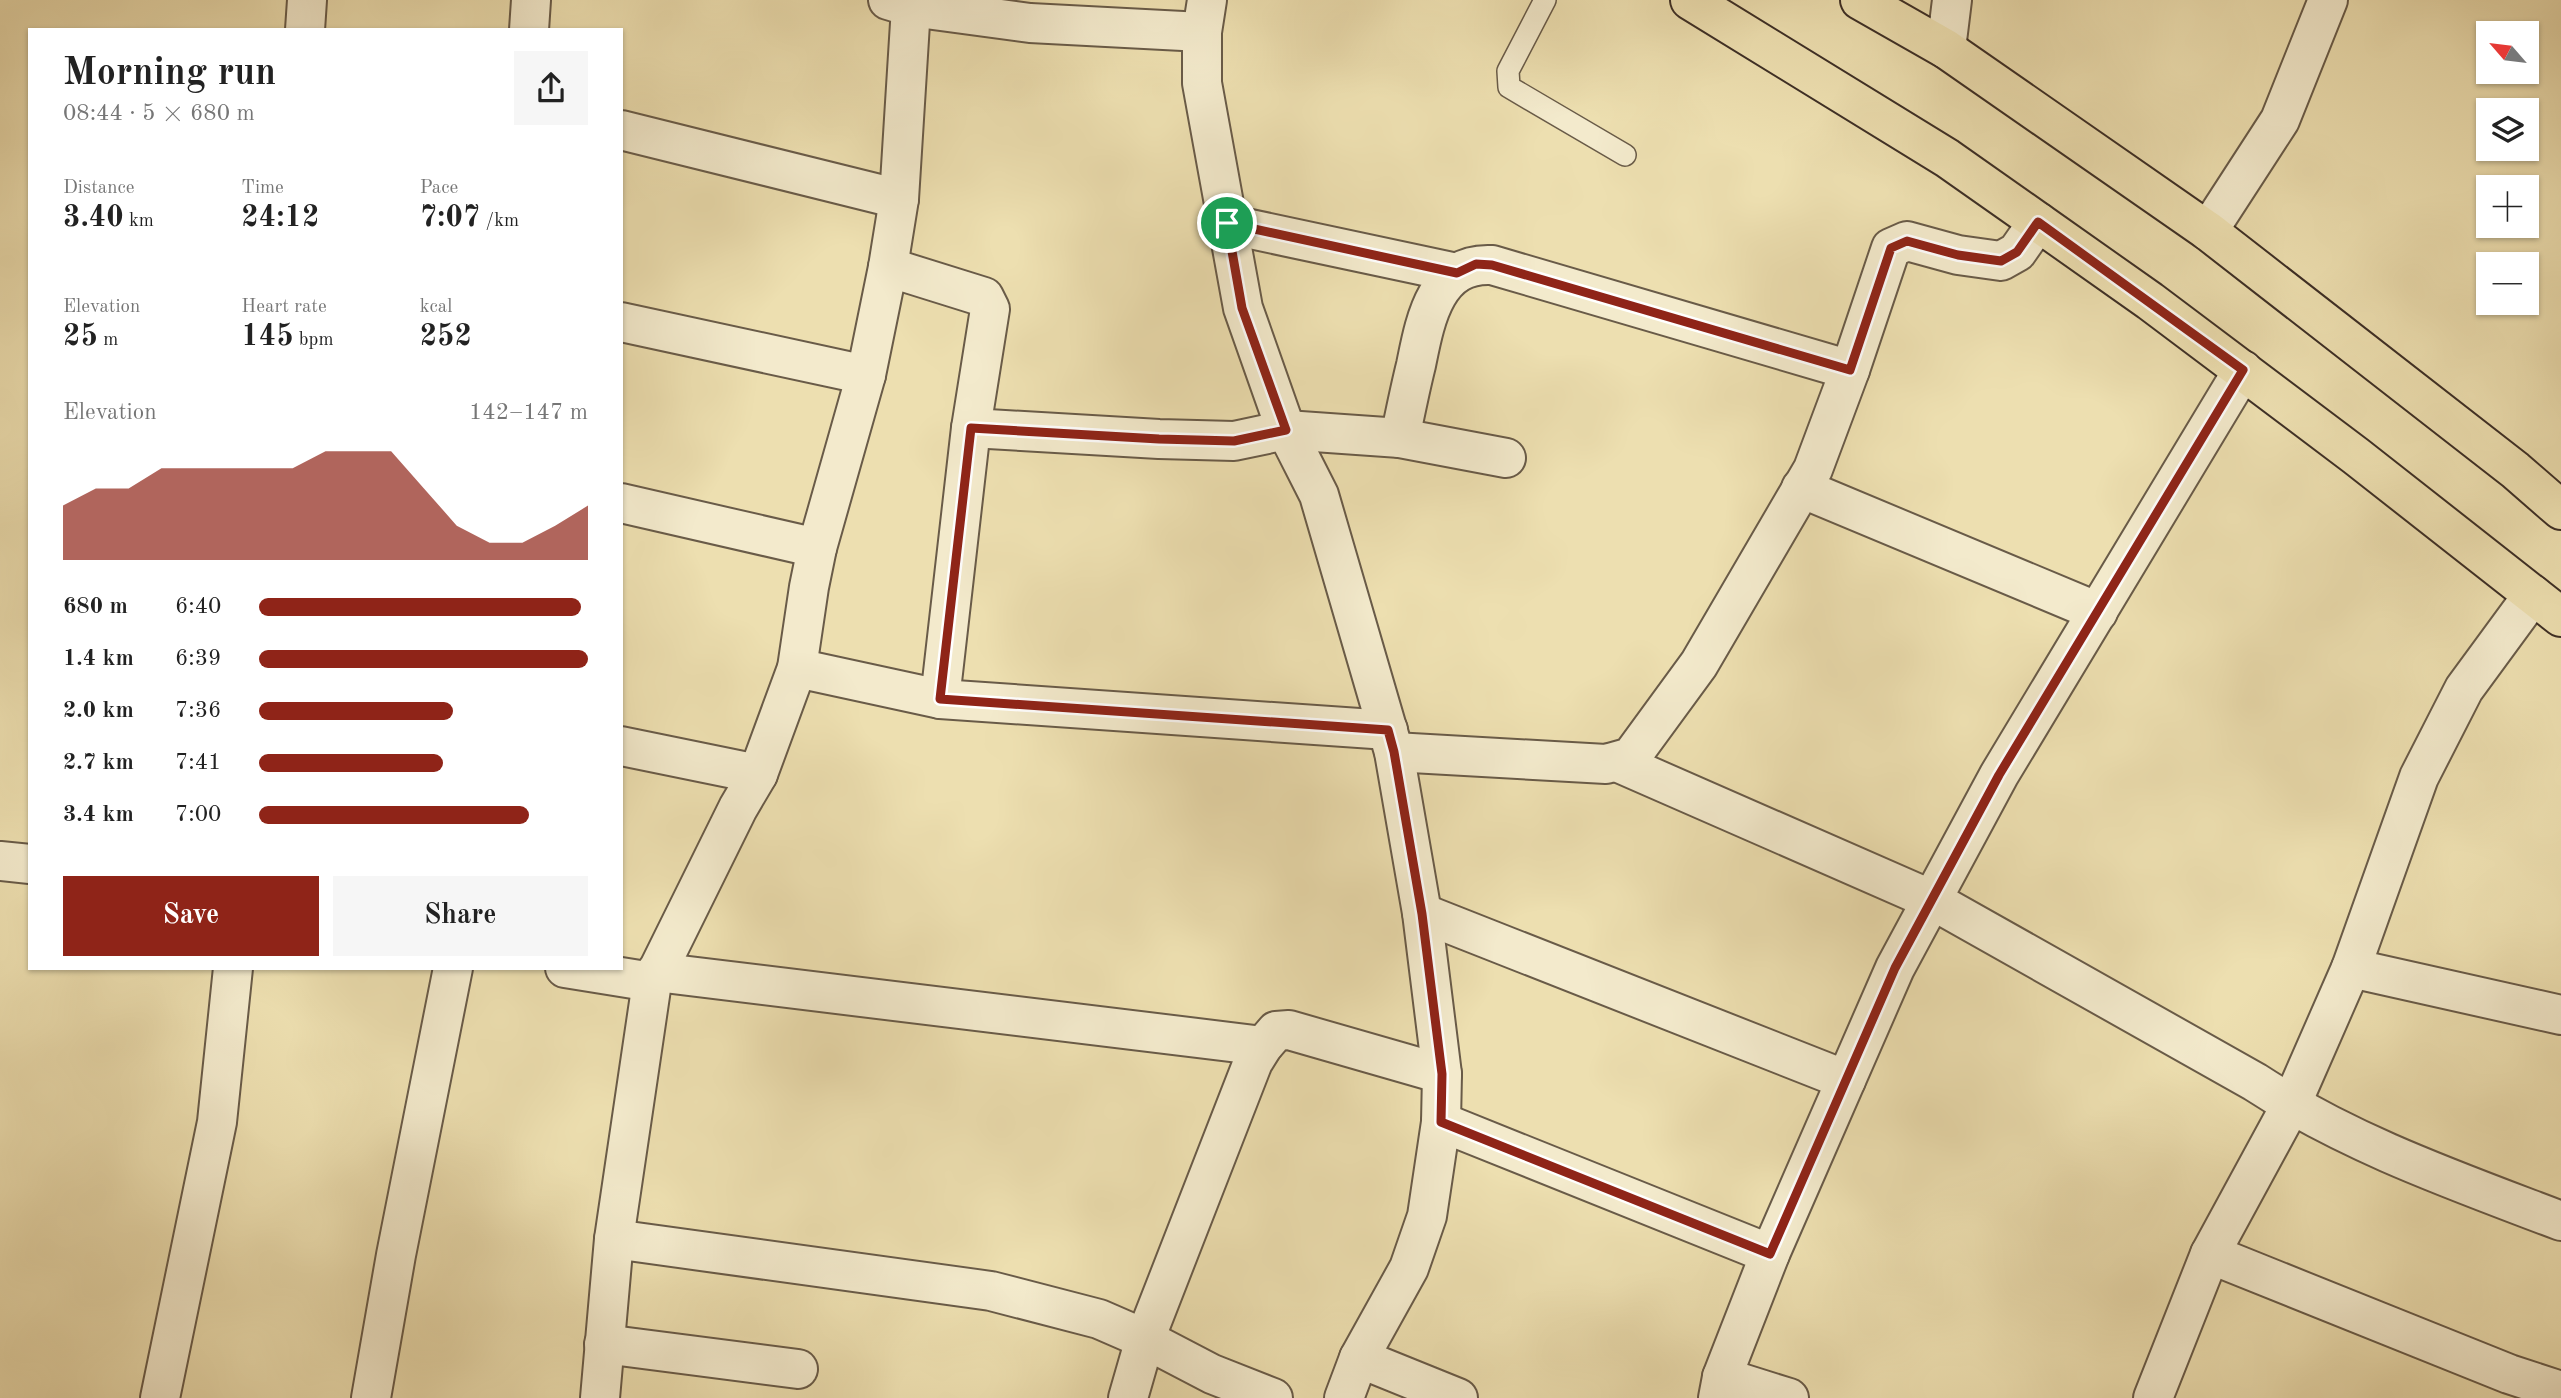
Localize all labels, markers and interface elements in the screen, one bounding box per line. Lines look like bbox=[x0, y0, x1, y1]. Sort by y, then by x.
north arrow bbox=[2476, 21, 2539, 84]
map controls bbox=[2476, 21, 2539, 315]
button: share bbox=[514, 51, 588, 125]
text: Morning run bbox=[63, 55, 276, 93]
button: layers bbox=[2476, 98, 2539, 161]
text: 08:44 · 5 × 680 m bbox=[63, 102, 255, 125]
button: + bbox=[2476, 175, 2539, 238]
text: Distance bbox=[63, 179, 135, 198]
text: Time bbox=[241, 179, 284, 198]
text: Pace bbox=[420, 179, 458, 198]
pin bbox=[1197, 193, 1257, 253]
text: 3.40 bbox=[63, 203, 124, 233]
text: 24:12 bbox=[241, 203, 319, 233]
text: 7:07 bbox=[420, 203, 480, 233]
icon: arrive bbox=[1208, 204, 1246, 242]
text: km bbox=[124, 212, 154, 231]
text: /km bbox=[480, 212, 519, 231]
button: − bbox=[2476, 252, 2539, 315]
text: Elevation bbox=[63, 298, 140, 317]
text: Heart rate bbox=[241, 298, 327, 317]
text: kcal bbox=[420, 298, 452, 317]
text: 25 bbox=[63, 322, 98, 352]
text: 145 bbox=[241, 322, 294, 352]
text: 252 bbox=[420, 322, 472, 352]
text: m bbox=[98, 331, 118, 350]
text: bpm bbox=[294, 331, 334, 350]
text: Elevation bbox=[63, 401, 157, 424]
text: 142–147 m bbox=[469, 401, 588, 424]
text: 680 m bbox=[63, 595, 128, 618]
text: 6:40 bbox=[175, 595, 221, 618]
text: 1.4 km bbox=[63, 647, 134, 670]
text: 6:39 bbox=[175, 647, 221, 670]
text: 2.0 km bbox=[63, 699, 134, 722]
text: 7:36 bbox=[175, 699, 221, 722]
text: 2.7 km bbox=[63, 751, 134, 774]
text: 7:41 bbox=[175, 751, 221, 774]
text: 3.4 km bbox=[63, 803, 134, 826]
text: 7:00 bbox=[175, 803, 221, 826]
button: Save bbox=[63, 876, 319, 956]
button: Share bbox=[333, 876, 588, 956]

